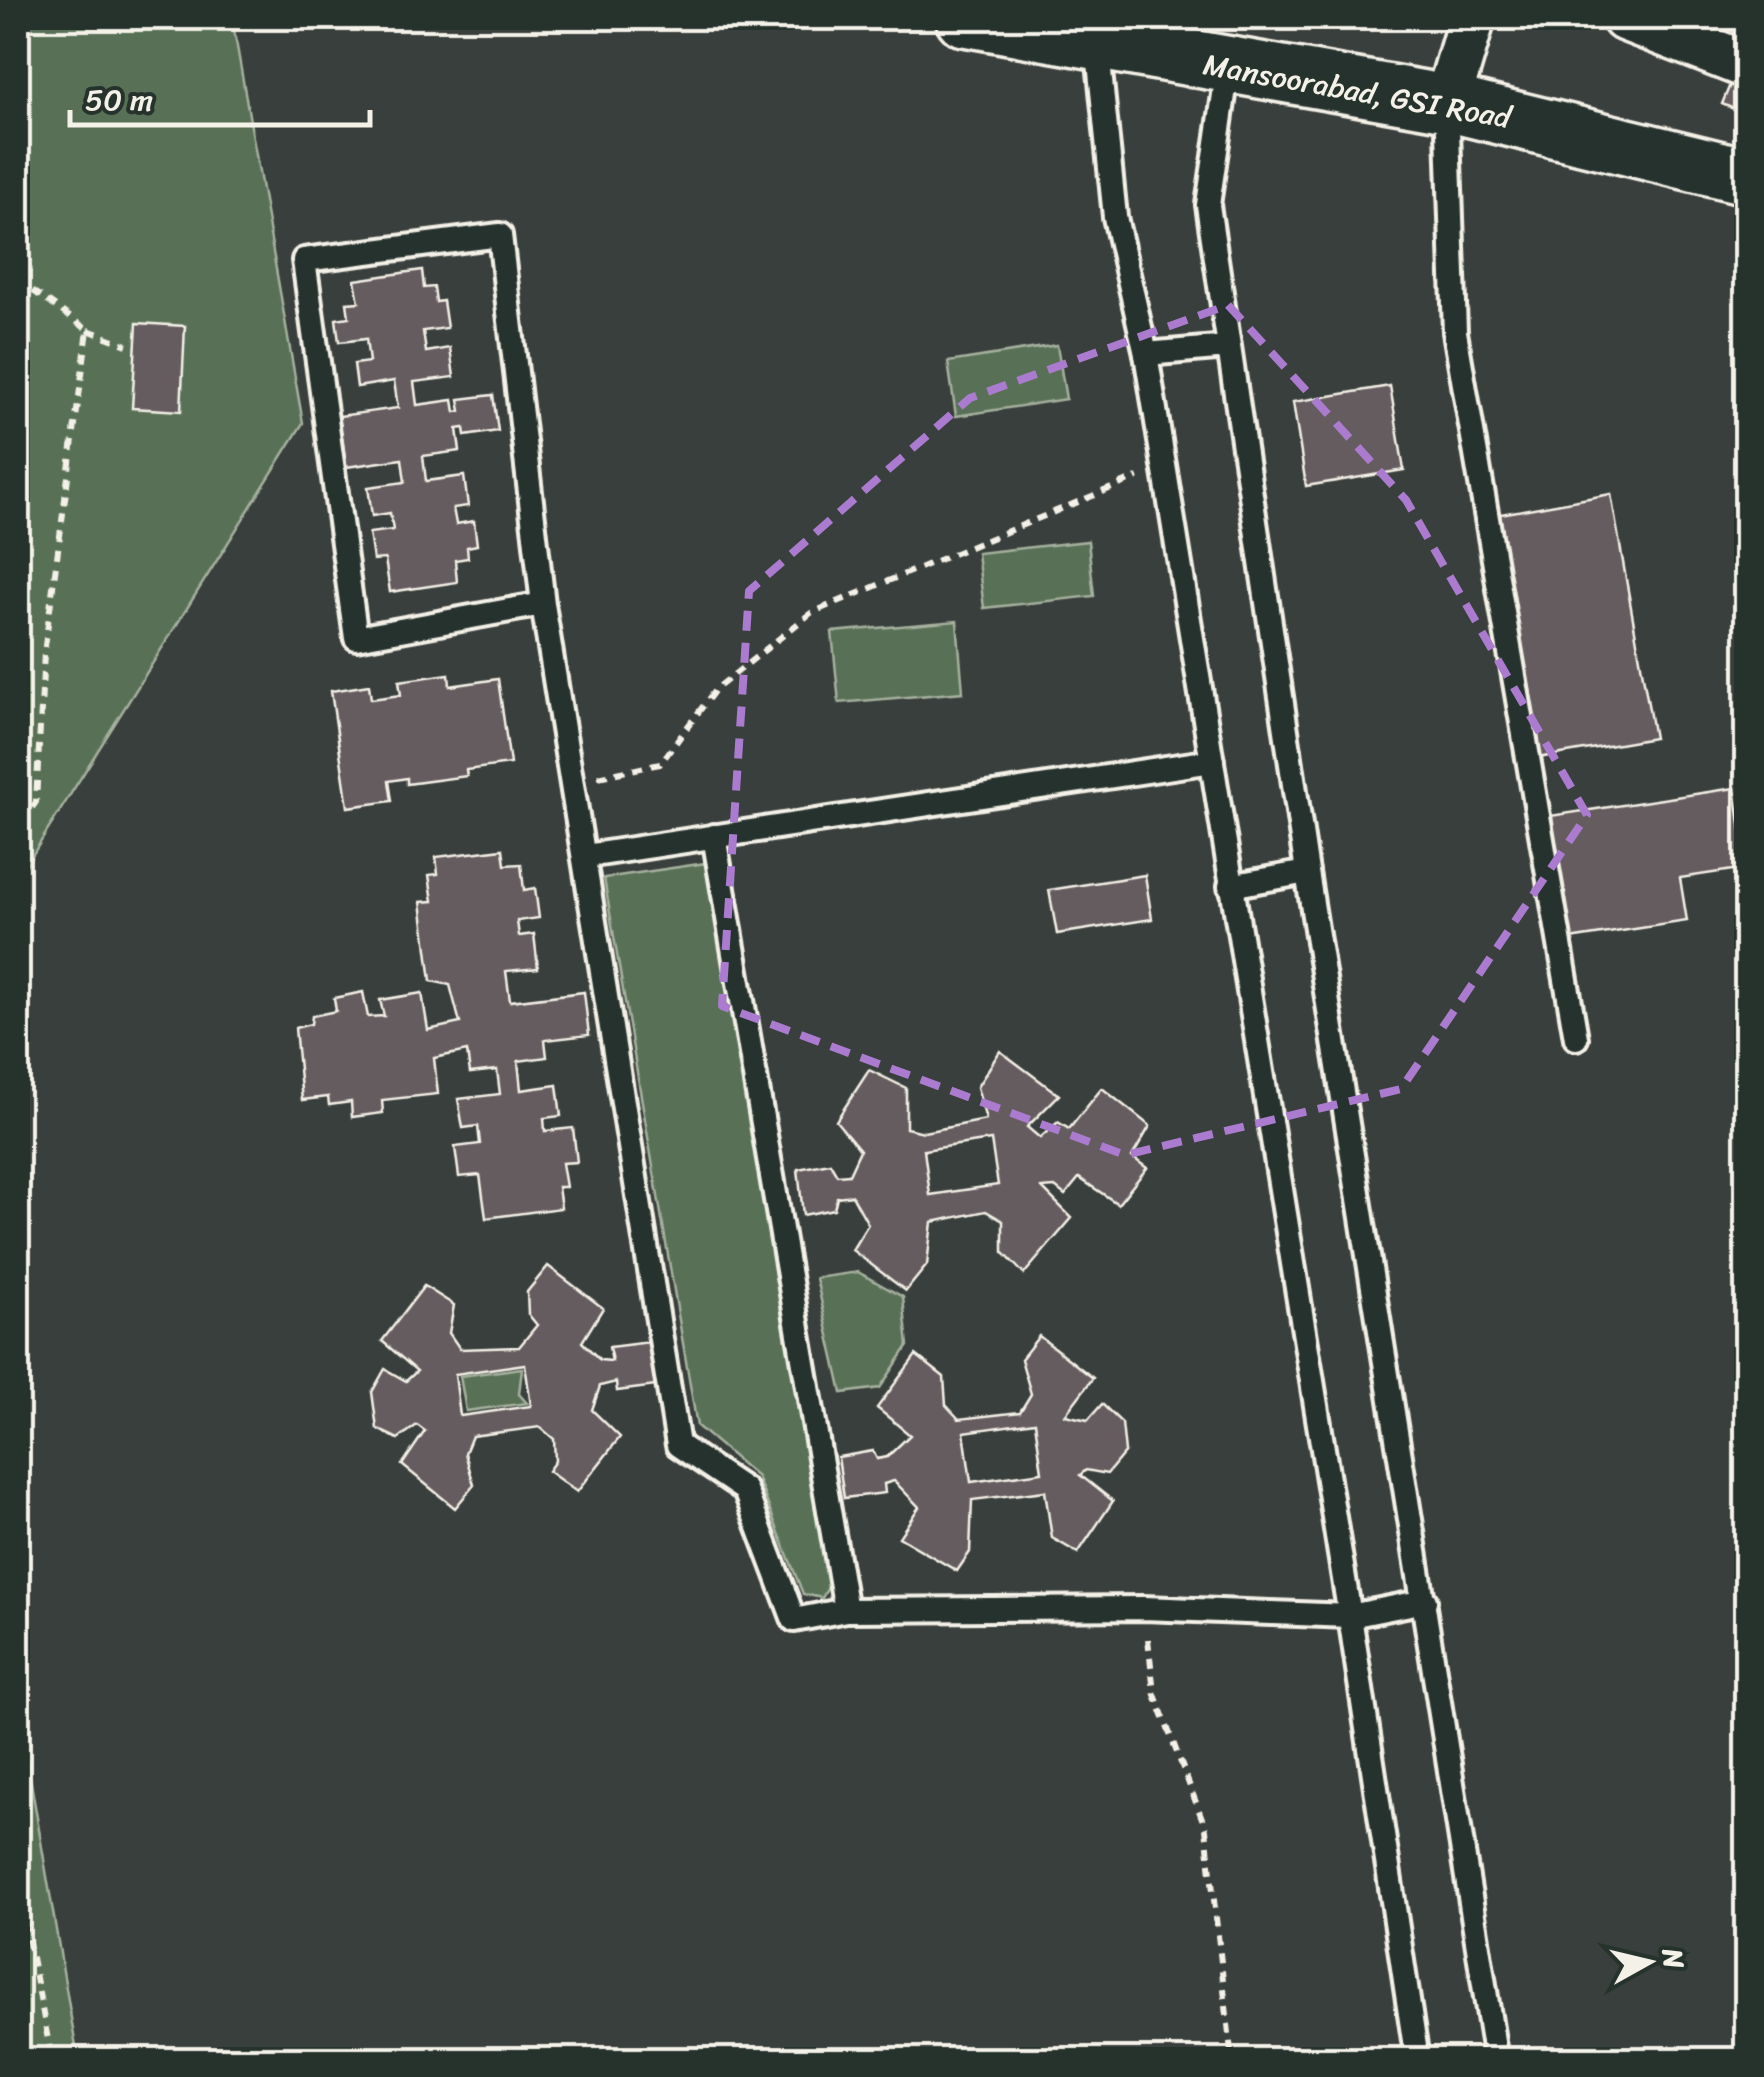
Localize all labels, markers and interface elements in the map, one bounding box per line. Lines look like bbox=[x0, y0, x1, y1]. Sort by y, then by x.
street label: Mansoorabad, GSI Road bbox=[1199, 37, 1517, 145]
scale bar bbox=[70, 65, 370, 127]
text: 50 m bbox=[85, 73, 153, 127]
north arrow bbox=[1599, 1912, 1699, 2012]
text: N bbox=[1648, 1945, 1699, 1972]

